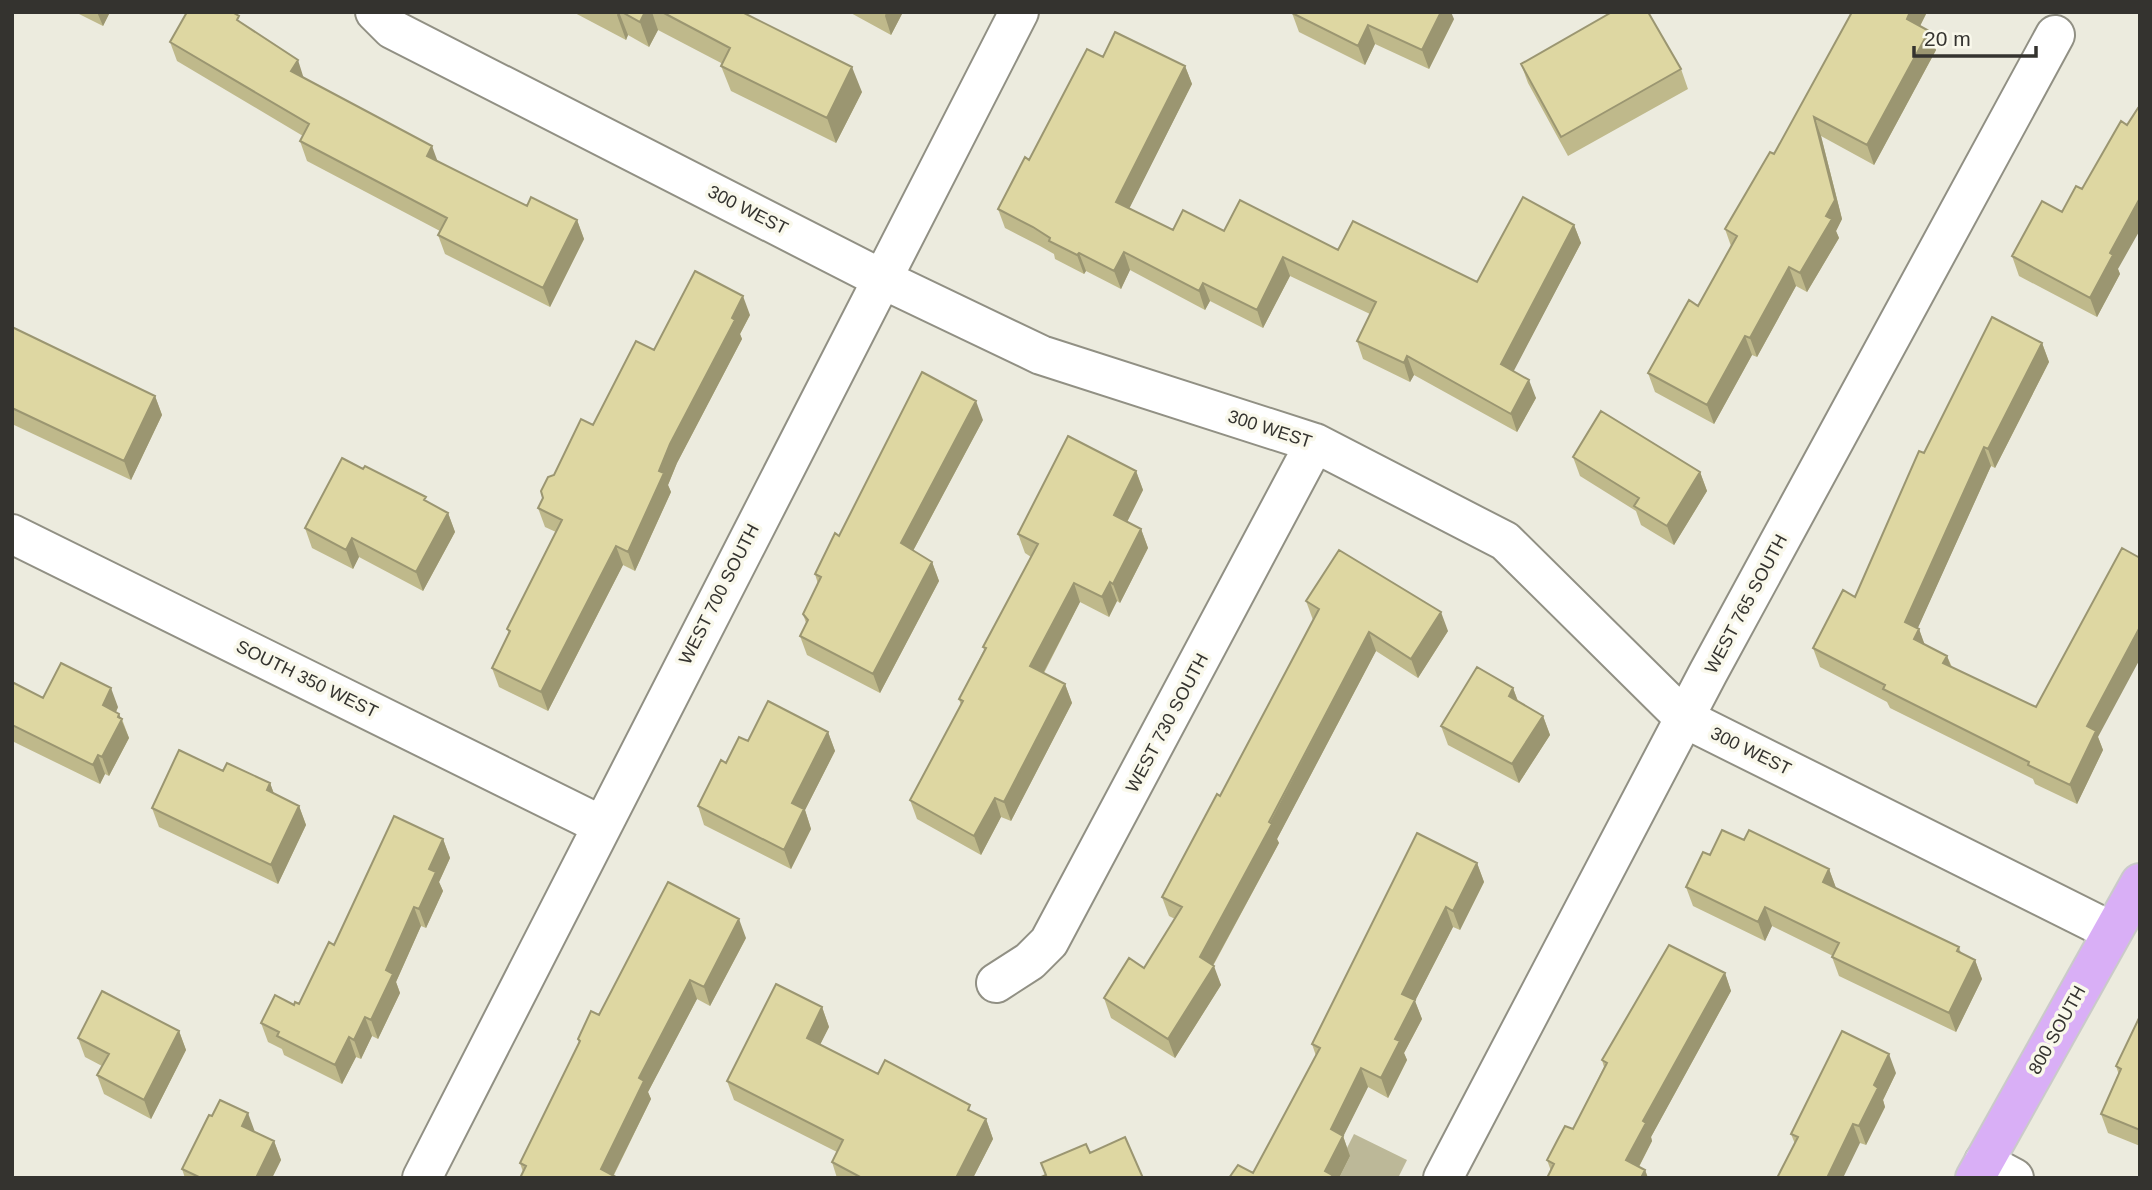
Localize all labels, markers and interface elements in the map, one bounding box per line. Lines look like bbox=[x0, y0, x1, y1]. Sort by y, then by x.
scale bar bbox=[1914, 14, 2036, 58]
text: 20 m bbox=[1924, 27, 1971, 50]
street label: 300 WEST bbox=[705, 181, 791, 239]
street label: 300 WEST bbox=[1226, 406, 1314, 452]
street label: WEST 700 SOUTH bbox=[675, 521, 763, 667]
street label: WEST 765 SOUTH bbox=[1701, 531, 1791, 677]
street label: SOUTH 350 WEST bbox=[233, 636, 381, 722]
street label: WEST 730 SOUTH bbox=[1122, 650, 1212, 796]
street label: 300 WEST bbox=[1708, 723, 1794, 779]
street label: 800 SOUTH bbox=[2024, 982, 2090, 1078]

